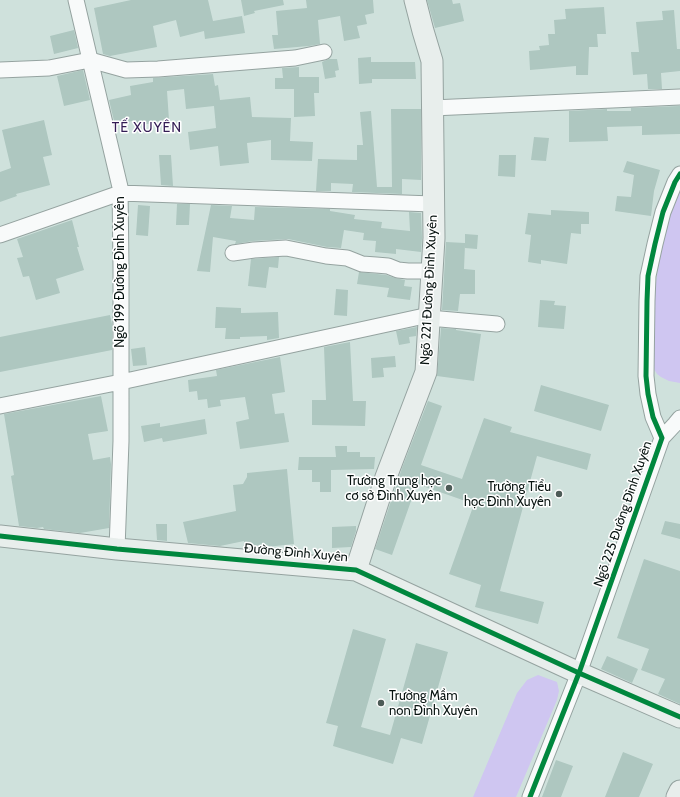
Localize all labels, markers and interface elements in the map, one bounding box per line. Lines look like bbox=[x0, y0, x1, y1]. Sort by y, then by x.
district label: TẾ XUYÊN bbox=[112, 120, 182, 136]
street label: Ngõ 199 Đường Đình Xuyên bbox=[112, 196, 128, 348]
street label: Ngõ 221 Đường Đình Xuyên bbox=[417, 214, 441, 366]
street label: Ngõ 225 Đường Đình Xuyên bbox=[591, 439, 655, 589]
place label: Trường Trung học cơ sở Đình Xuyên bbox=[346, 473, 441, 504]
place label: Trường Tiểu học Đình Xuyên bbox=[464, 479, 551, 510]
marker: Trường Trung học cơ sở Đình Xuyên bbox=[444, 483, 454, 493]
marker: Trường Tiểu học Đình Xuyên bbox=[554, 489, 564, 499]
street label: Đường Đình Xuyên bbox=[243, 541, 349, 565]
place label: Trường Mầm non Đình Xuyên bbox=[389, 688, 478, 719]
marker: Trường Mầm non Đình Xuyên bbox=[376, 698, 386, 708]

